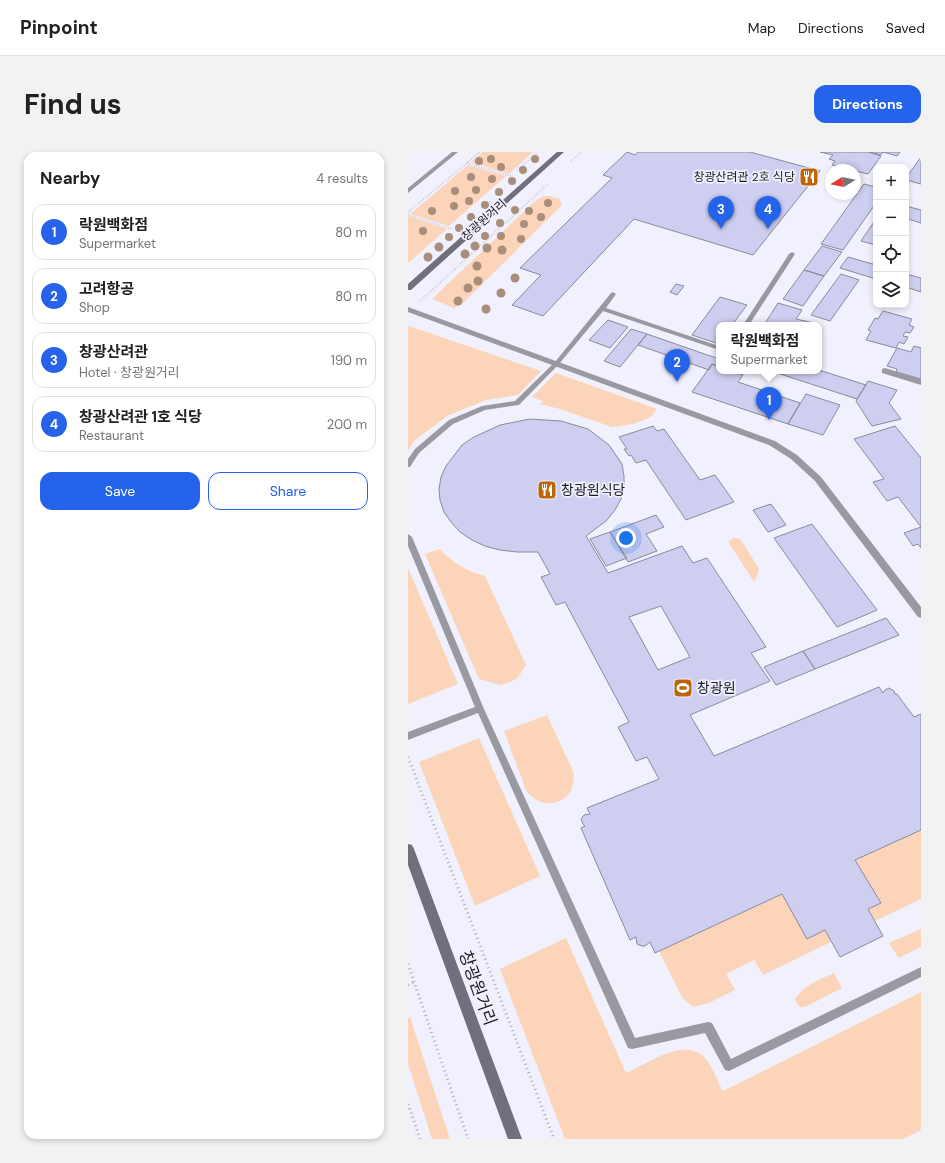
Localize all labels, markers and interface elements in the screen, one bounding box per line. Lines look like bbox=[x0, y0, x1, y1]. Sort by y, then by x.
text: Pinpoint bbox=[20, 15, 98, 40]
text: Map bbox=[748, 19, 776, 37]
text: Directions bbox=[798, 19, 864, 37]
text: Saved bbox=[886, 19, 925, 37]
button: Directions bbox=[814, 85, 921, 123]
text: Find us bbox=[24, 86, 122, 123]
north arrow bbox=[825, 164, 861, 200]
map controls bbox=[873, 164, 909, 308]
button: + bbox=[873, 164, 909, 200]
restaurant icon: 창광산려관 2호 식당 bbox=[798, 166, 820, 188]
text: Nearby bbox=[40, 167, 100, 189]
place label: 창광산려관 2호 식당 bbox=[693, 169, 795, 185]
text: 4 results bbox=[316, 170, 368, 187]
street label: 창광원거리 bbox=[458, 196, 510, 244]
pin: 3 bbox=[708, 196, 734, 229]
pin: 4 bbox=[755, 196, 781, 229]
button: − bbox=[873, 200, 909, 236]
text: 락원백화점 bbox=[79, 215, 148, 235]
text: 1 bbox=[52, 224, 56, 241]
text: 80 m bbox=[335, 224, 367, 241]
text: Supermarket bbox=[79, 235, 156, 252]
button: locate bbox=[873, 236, 909, 272]
button: layers bbox=[873, 272, 909, 308]
text: 고려항공 bbox=[79, 279, 134, 299]
text: 2 bbox=[50, 288, 58, 305]
text: 80 m bbox=[335, 288, 367, 305]
text: Shop bbox=[79, 299, 110, 316]
popup bbox=[716, 322, 822, 374]
text: 락원백화점 bbox=[730, 331, 799, 351]
text: 창광산려관 bbox=[79, 342, 148, 362]
pin: 2 bbox=[664, 349, 690, 382]
text: Supermarket bbox=[730, 351, 808, 368]
text: 3 bbox=[50, 352, 58, 369]
text: 190 m bbox=[331, 352, 367, 369]
text: Hotel · 창광원거리 bbox=[79, 364, 180, 381]
pin: 1 bbox=[756, 387, 782, 420]
text: 창광산려관 1호 식당 bbox=[79, 407, 202, 427]
text: 4 bbox=[50, 416, 58, 433]
text: 200 m bbox=[327, 416, 367, 433]
text: Restaurant bbox=[79, 427, 144, 444]
button: Save bbox=[40, 472, 200, 510]
button: Share bbox=[208, 472, 368, 510]
restaurant icon: 창광원식당 bbox=[536, 479, 558, 501]
place label: 창광원식당 bbox=[561, 481, 626, 499]
your location bbox=[616, 528, 636, 548]
sports icon: 창광원 bbox=[672, 677, 694, 699]
place label: 창광원 bbox=[697, 679, 736, 697]
street label: 창광원거리 bbox=[454, 947, 502, 1029]

